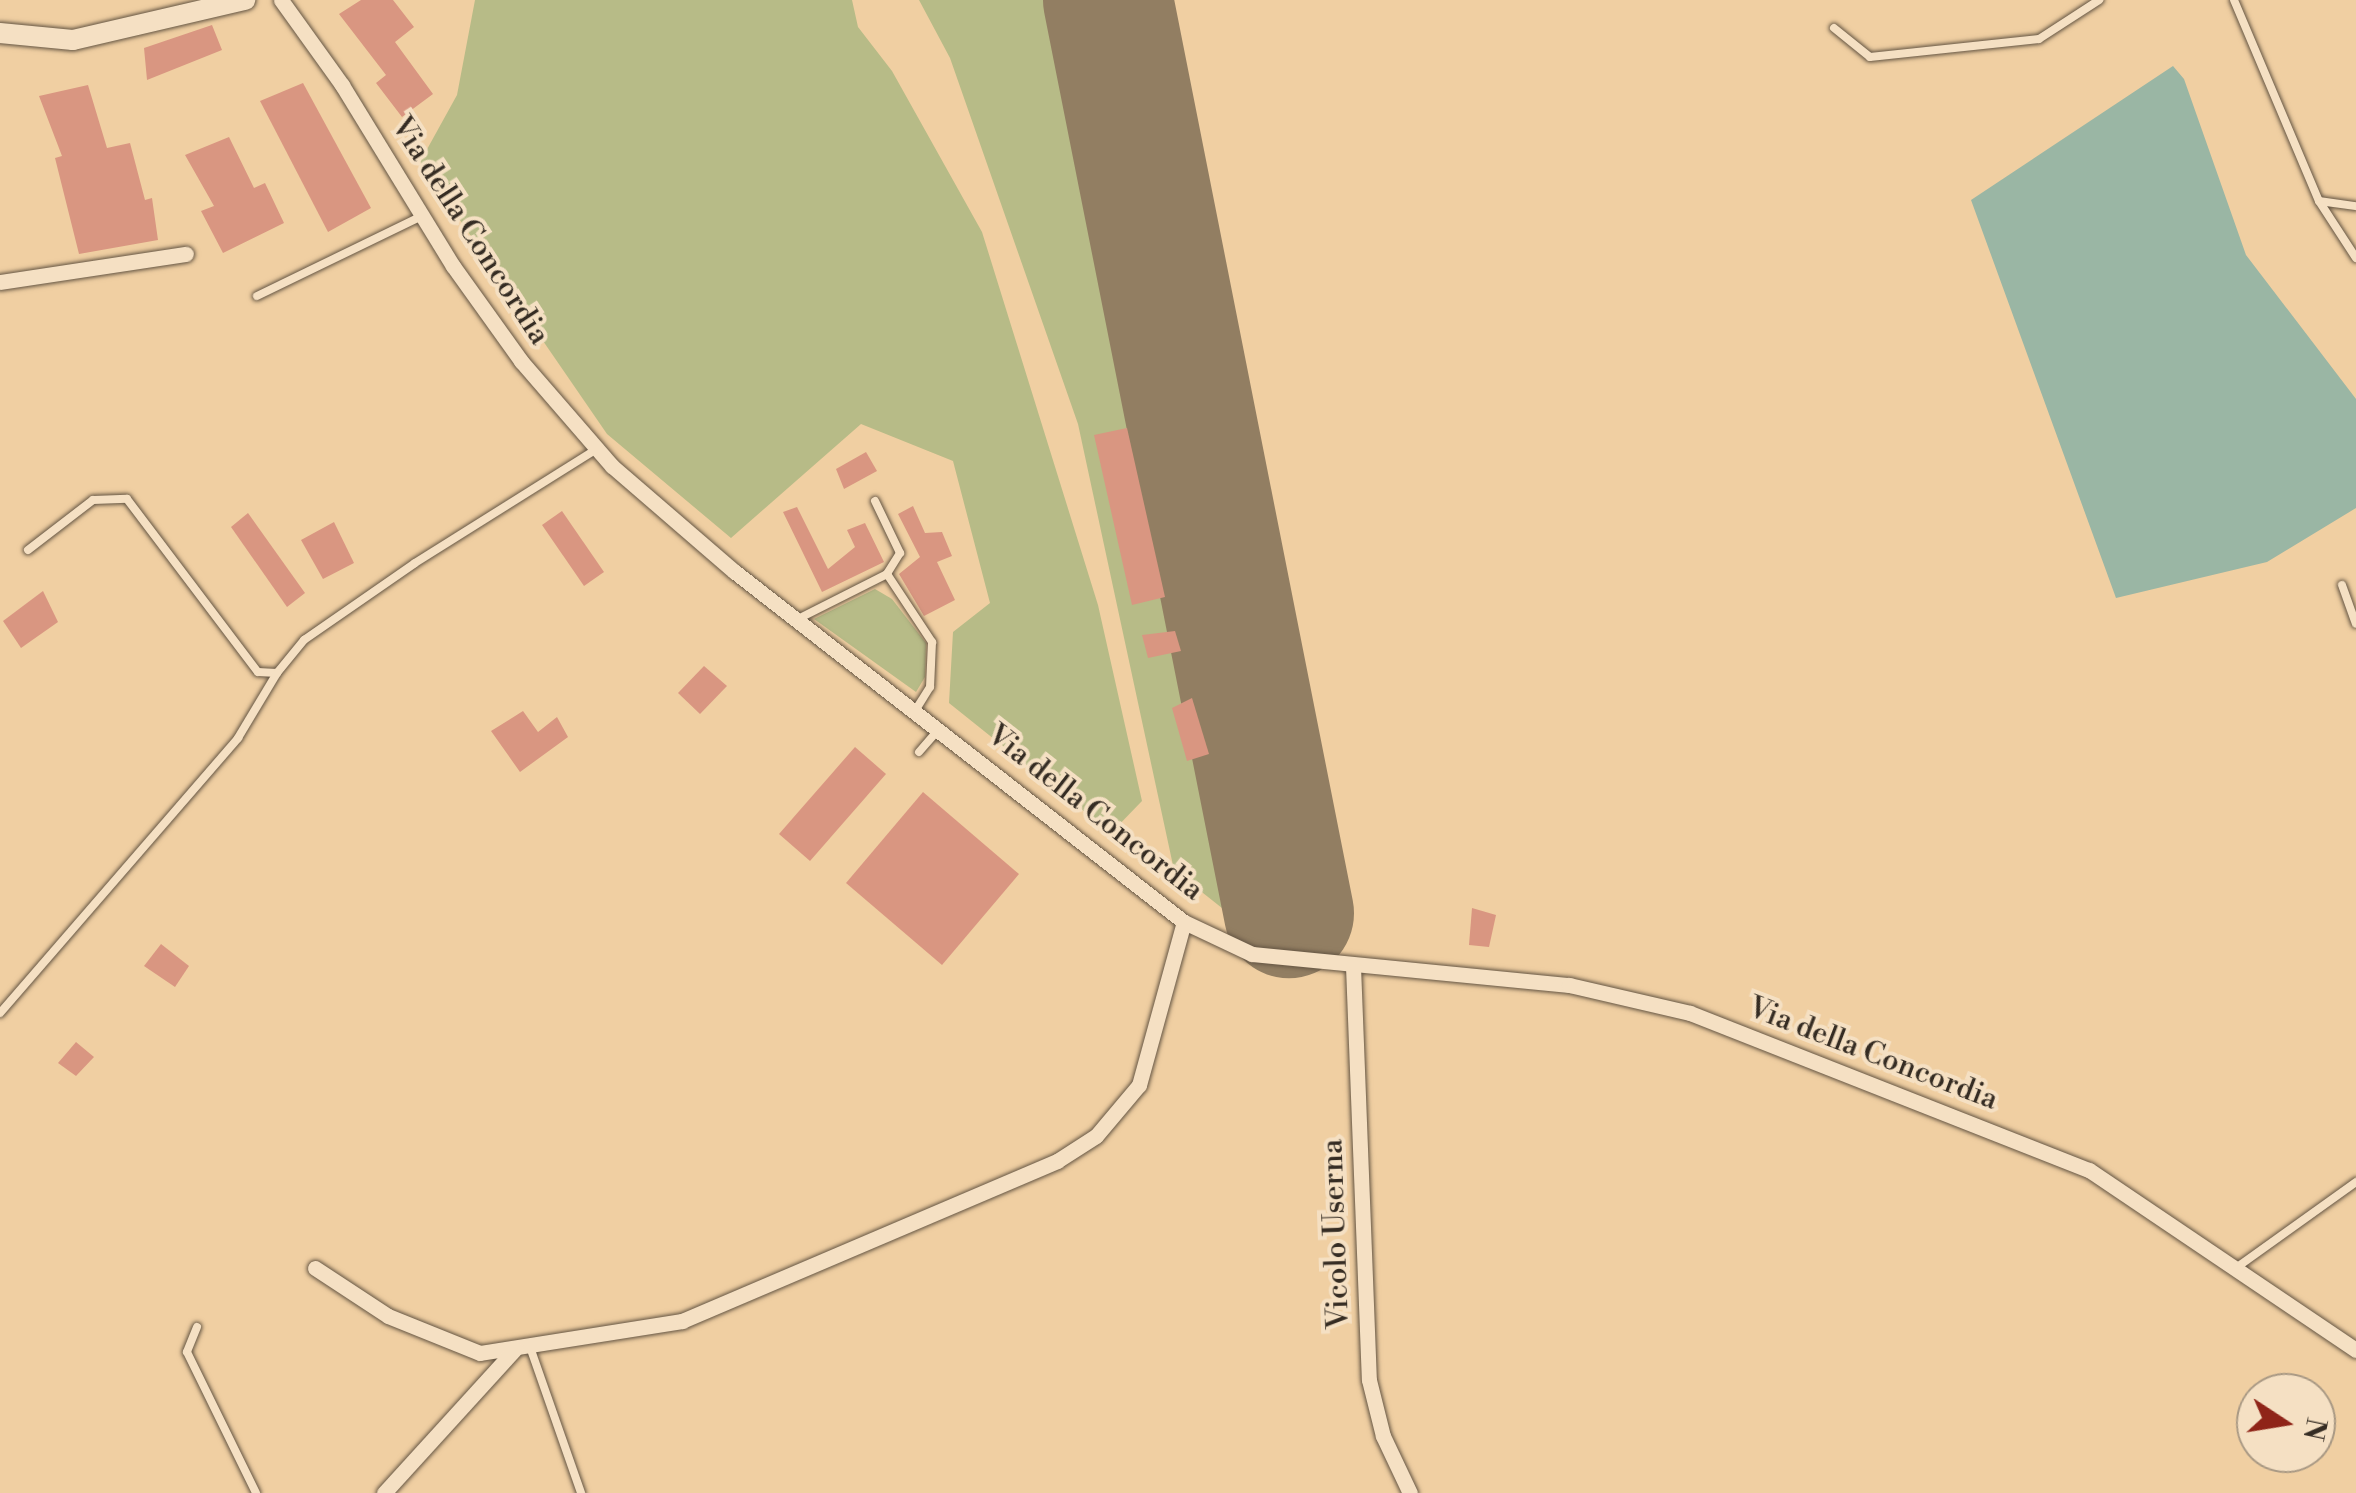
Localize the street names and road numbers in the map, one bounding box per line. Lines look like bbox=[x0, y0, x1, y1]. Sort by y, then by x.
street label: Via della Concordia bbox=[383, 110, 557, 352]
street label: Via della Concordia bbox=[980, 717, 1210, 909]
street label: Via della Concordia bbox=[1743, 990, 2003, 1118]
street label: Vicolo Userna bbox=[1315, 1138, 1357, 1330]

